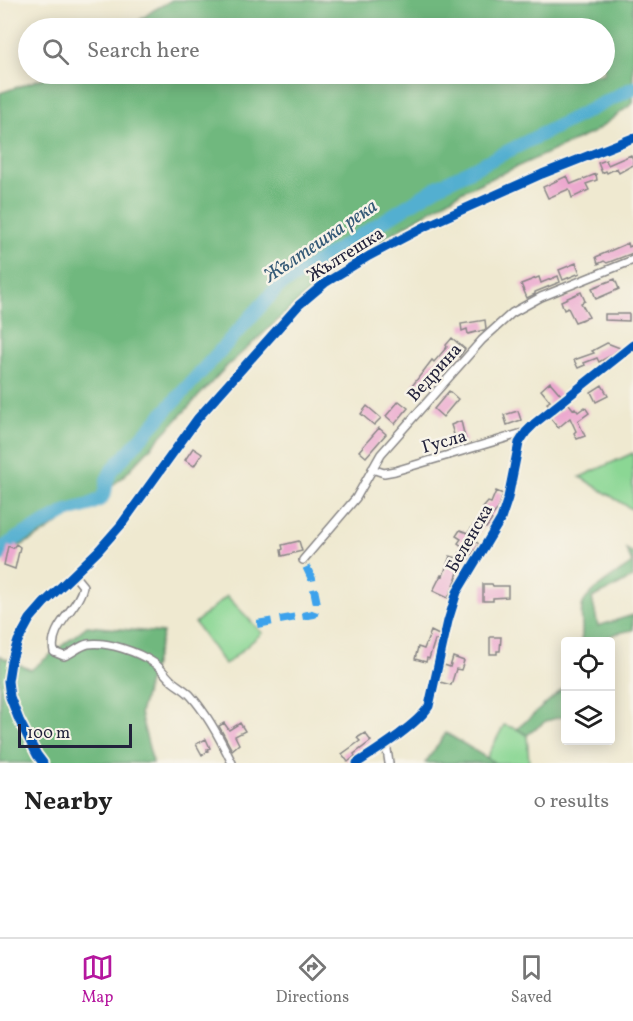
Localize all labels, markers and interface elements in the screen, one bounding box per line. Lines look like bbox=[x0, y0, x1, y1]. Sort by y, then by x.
search box bbox=[18, 18, 615, 84]
icon: search bbox=[39, 35, 72, 68]
text: Search here bbox=[87, 36, 200, 67]
water label: Жълтешка река bbox=[259, 193, 381, 287]
street label: Жълтешка bbox=[302, 222, 388, 286]
street label: Ведрина bbox=[402, 338, 468, 408]
street label: Гусла bbox=[419, 424, 470, 461]
street label: Беленска bbox=[441, 500, 500, 578]
map controls bbox=[561, 637, 615, 745]
button: locate bbox=[561, 637, 615, 691]
button: layers bbox=[561, 691, 615, 745]
scale bar bbox=[18, 721, 132, 748]
text: 100 m bbox=[27, 723, 70, 745]
text: Nearby bbox=[24, 784, 113, 820]
text: 0 results bbox=[534, 788, 609, 816]
tab: Map bbox=[81, 951, 114, 1009]
tab: Directions bbox=[276, 951, 349, 1009]
tab: Saved bbox=[511, 951, 552, 1009]

